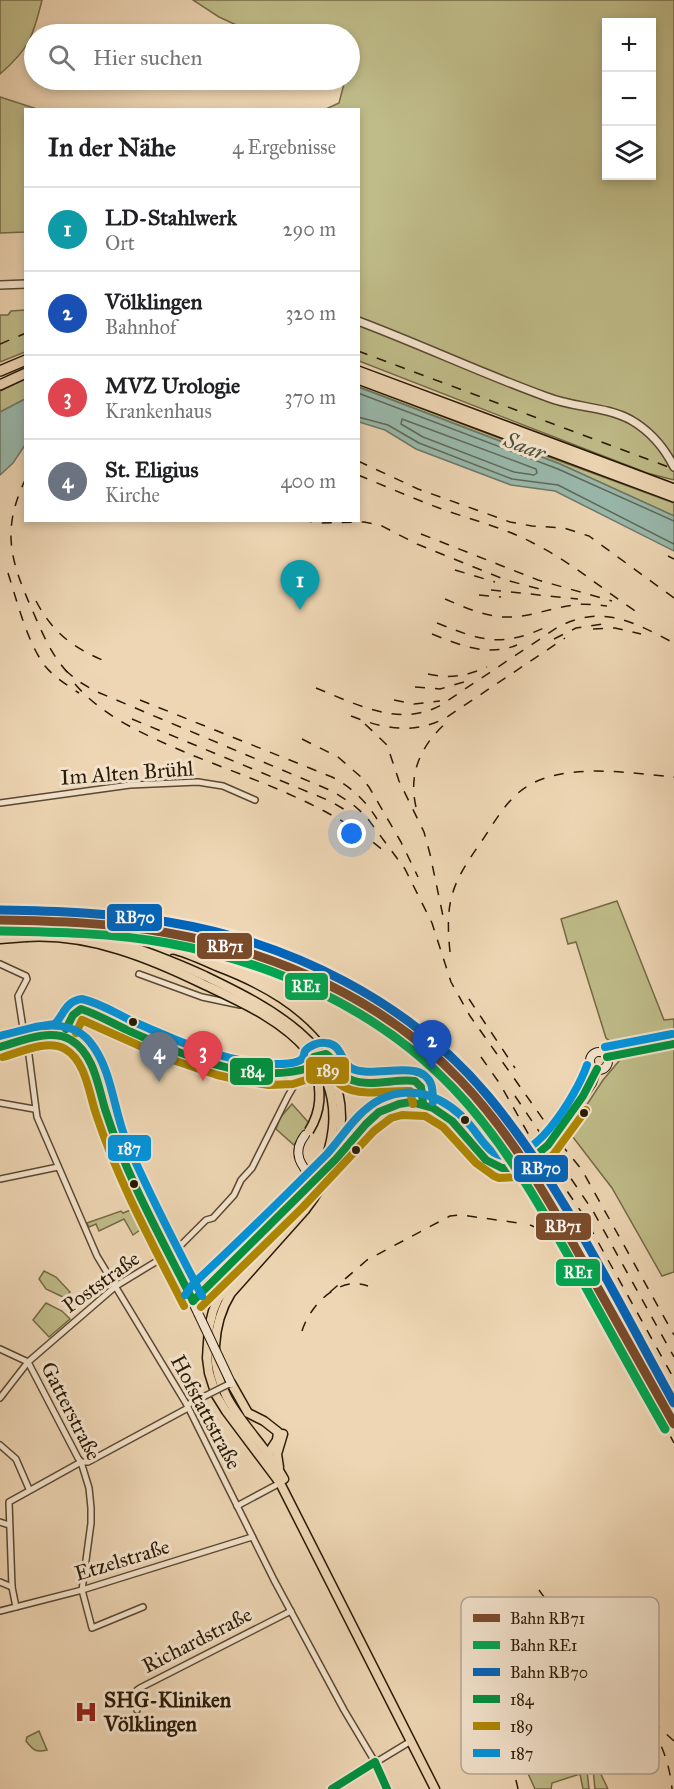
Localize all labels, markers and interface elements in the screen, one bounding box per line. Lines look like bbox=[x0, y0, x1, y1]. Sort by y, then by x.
map controls bbox=[602, 18, 656, 180]
button: + bbox=[602, 18, 656, 72]
search box bbox=[24, 24, 360, 90]
icon: search bbox=[45, 41, 78, 74]
text: Hier suchen bbox=[93, 44, 202, 71]
button: − bbox=[602, 72, 656, 126]
button: layers bbox=[602, 126, 656, 180]
text: In der Nähe bbox=[48, 131, 176, 163]
text: 4 Ergebnisse bbox=[232, 135, 336, 159]
text: LD-Stahlwerk bbox=[105, 204, 237, 231]
text: 1 bbox=[64, 217, 71, 241]
text: 290 m bbox=[283, 217, 336, 241]
text: Ort bbox=[105, 231, 135, 255]
text: Völklingen bbox=[105, 288, 202, 315]
text: 2 bbox=[63, 301, 72, 325]
text: 320 m bbox=[285, 301, 336, 325]
text: Bahnhof bbox=[105, 315, 177, 339]
text: MVZ Urologie bbox=[105, 372, 240, 399]
text: 3 bbox=[64, 385, 72, 409]
text: 370 m bbox=[285, 385, 336, 409]
text: Krankenhaus bbox=[105, 399, 212, 423]
water label: Saar bbox=[500, 425, 551, 467]
text: St. Eligius bbox=[105, 456, 198, 483]
text: 4 bbox=[62, 469, 73, 493]
text: 400 m bbox=[280, 469, 336, 493]
text: Kirche bbox=[105, 483, 160, 507]
pin: 1 bbox=[280, 560, 320, 610]
street label: Im Alten Brühl bbox=[60, 755, 195, 791]
your location bbox=[337, 819, 366, 848]
line badge: RB70 bbox=[106, 903, 163, 932]
text: RB70 bbox=[115, 908, 155, 927]
line badge: RB71 bbox=[196, 932, 253, 960]
text: RB71 bbox=[207, 937, 244, 956]
line badge: RE1 bbox=[284, 972, 329, 1001]
text: RE1 bbox=[291, 977, 321, 996]
unlabelled marker bbox=[127, 1016, 139, 1028]
pin: 2 bbox=[412, 1020, 452, 1070]
pin: 4 bbox=[140, 1032, 178, 1082]
pin: 3 bbox=[184, 1032, 222, 1081]
line badge: 189 bbox=[305, 1056, 350, 1085]
line badge: 184 bbox=[229, 1057, 274, 1086]
text: 189 bbox=[316, 1061, 340, 1081]
text: 184 bbox=[240, 1062, 265, 1082]
unlabelled marker bbox=[578, 1107, 590, 1119]
unlabelled marker bbox=[459, 1114, 471, 1126]
line badge: 187 bbox=[107, 1134, 152, 1162]
text: 187 bbox=[117, 1139, 141, 1158]
unlabelled marker bbox=[350, 1144, 362, 1156]
line badge: RB70 bbox=[513, 1154, 569, 1183]
text: RB70 bbox=[521, 1159, 561, 1178]
unlabelled marker bbox=[128, 1178, 140, 1190]
line badge: RB71 bbox=[535, 1212, 592, 1241]
text: RB71 bbox=[545, 1217, 582, 1236]
street label: Poststraße bbox=[57, 1245, 145, 1319]
line badge: RE1 bbox=[555, 1258, 601, 1287]
text: RE1 bbox=[563, 1263, 593, 1282]
street label: Hofstattstraße bbox=[165, 1350, 247, 1474]
street label: Gatterstraße bbox=[35, 1357, 107, 1465]
street label: Etzelstraße bbox=[71, 1533, 173, 1587]
legend bbox=[461, 1597, 659, 1774]
street label: Richardstraße bbox=[138, 1601, 256, 1679]
text: Bahn RB71 bbox=[510, 1609, 585, 1628]
text: Bahn RE1 bbox=[510, 1636, 577, 1655]
text: Bahn RB70 bbox=[510, 1663, 588, 1682]
place label: SHG-Kliniken Völklingen bbox=[103, 1687, 232, 1737]
text: 184 bbox=[510, 1690, 535, 1709]
hospital icon: SHG-Kliniken Völklingen bbox=[73, 1699, 99, 1725]
text: 189 bbox=[510, 1717, 533, 1736]
text: 187 bbox=[510, 1744, 533, 1763]

